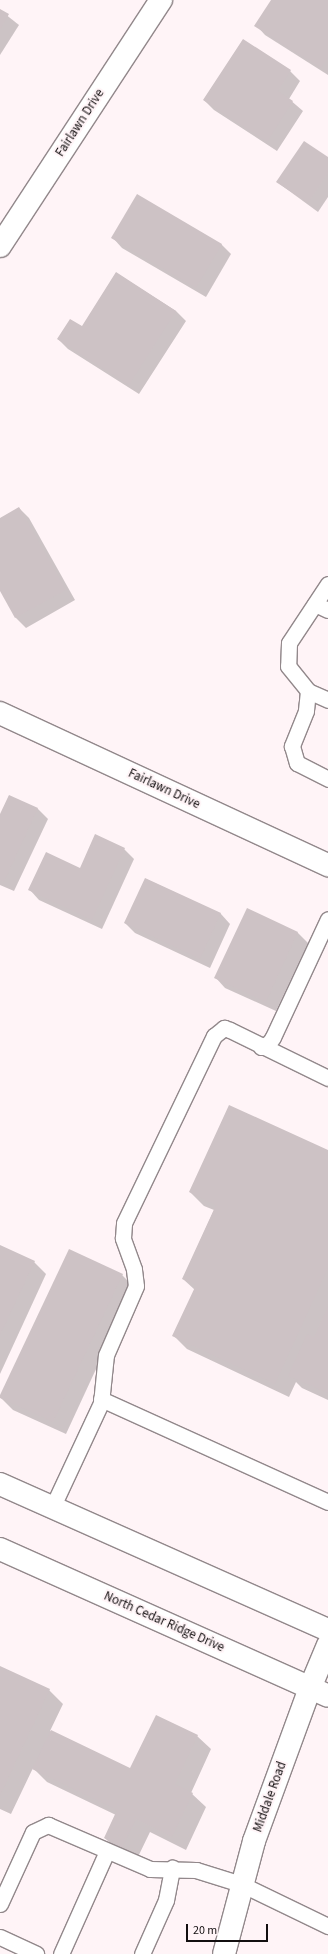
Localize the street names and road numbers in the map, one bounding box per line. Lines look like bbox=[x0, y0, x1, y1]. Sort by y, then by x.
street label: Fairlawn Drive bbox=[52, 86, 108, 160]
street label: Fairlawn Drive bbox=[126, 766, 202, 812]
street label: North Cedar Ridge Drive bbox=[101, 1588, 227, 1656]
street label: Middale Road bbox=[250, 1760, 290, 1834]

